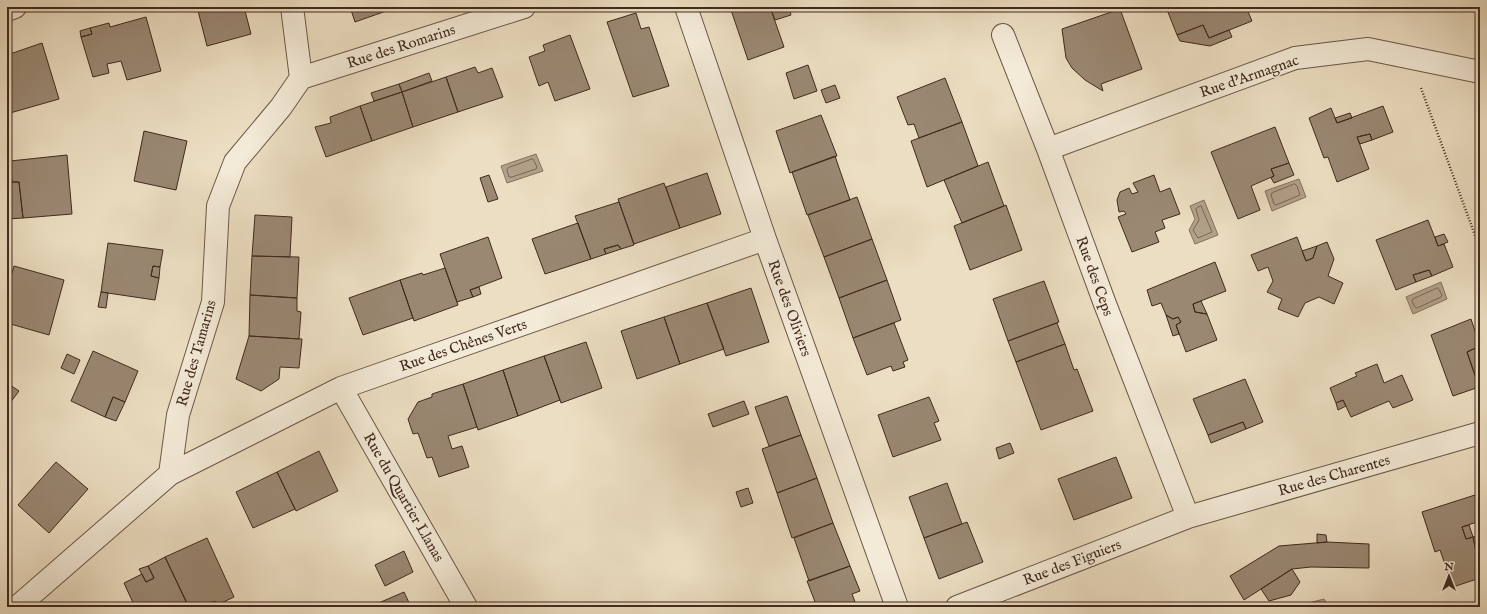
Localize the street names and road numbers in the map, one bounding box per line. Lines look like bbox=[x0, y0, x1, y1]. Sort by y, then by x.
street label: Rue des Romarins bbox=[344, 20, 458, 73]
street label: Rue d'Armagnac bbox=[1197, 51, 1301, 102]
street label: Rue des Ceps bbox=[1071, 234, 1118, 319]
street label: Rue des Oliviers bbox=[763, 257, 816, 359]
street label: Rue des Tamarins bbox=[172, 298, 221, 409]
street label: Rue des Chênes Verts bbox=[397, 315, 529, 376]
street label: Rue du Quartier Llanas bbox=[359, 429, 448, 565]
street label: Rue des Charentes bbox=[1276, 450, 1392, 501]
street label: Rue des Figuiers bbox=[1020, 535, 1124, 590]

